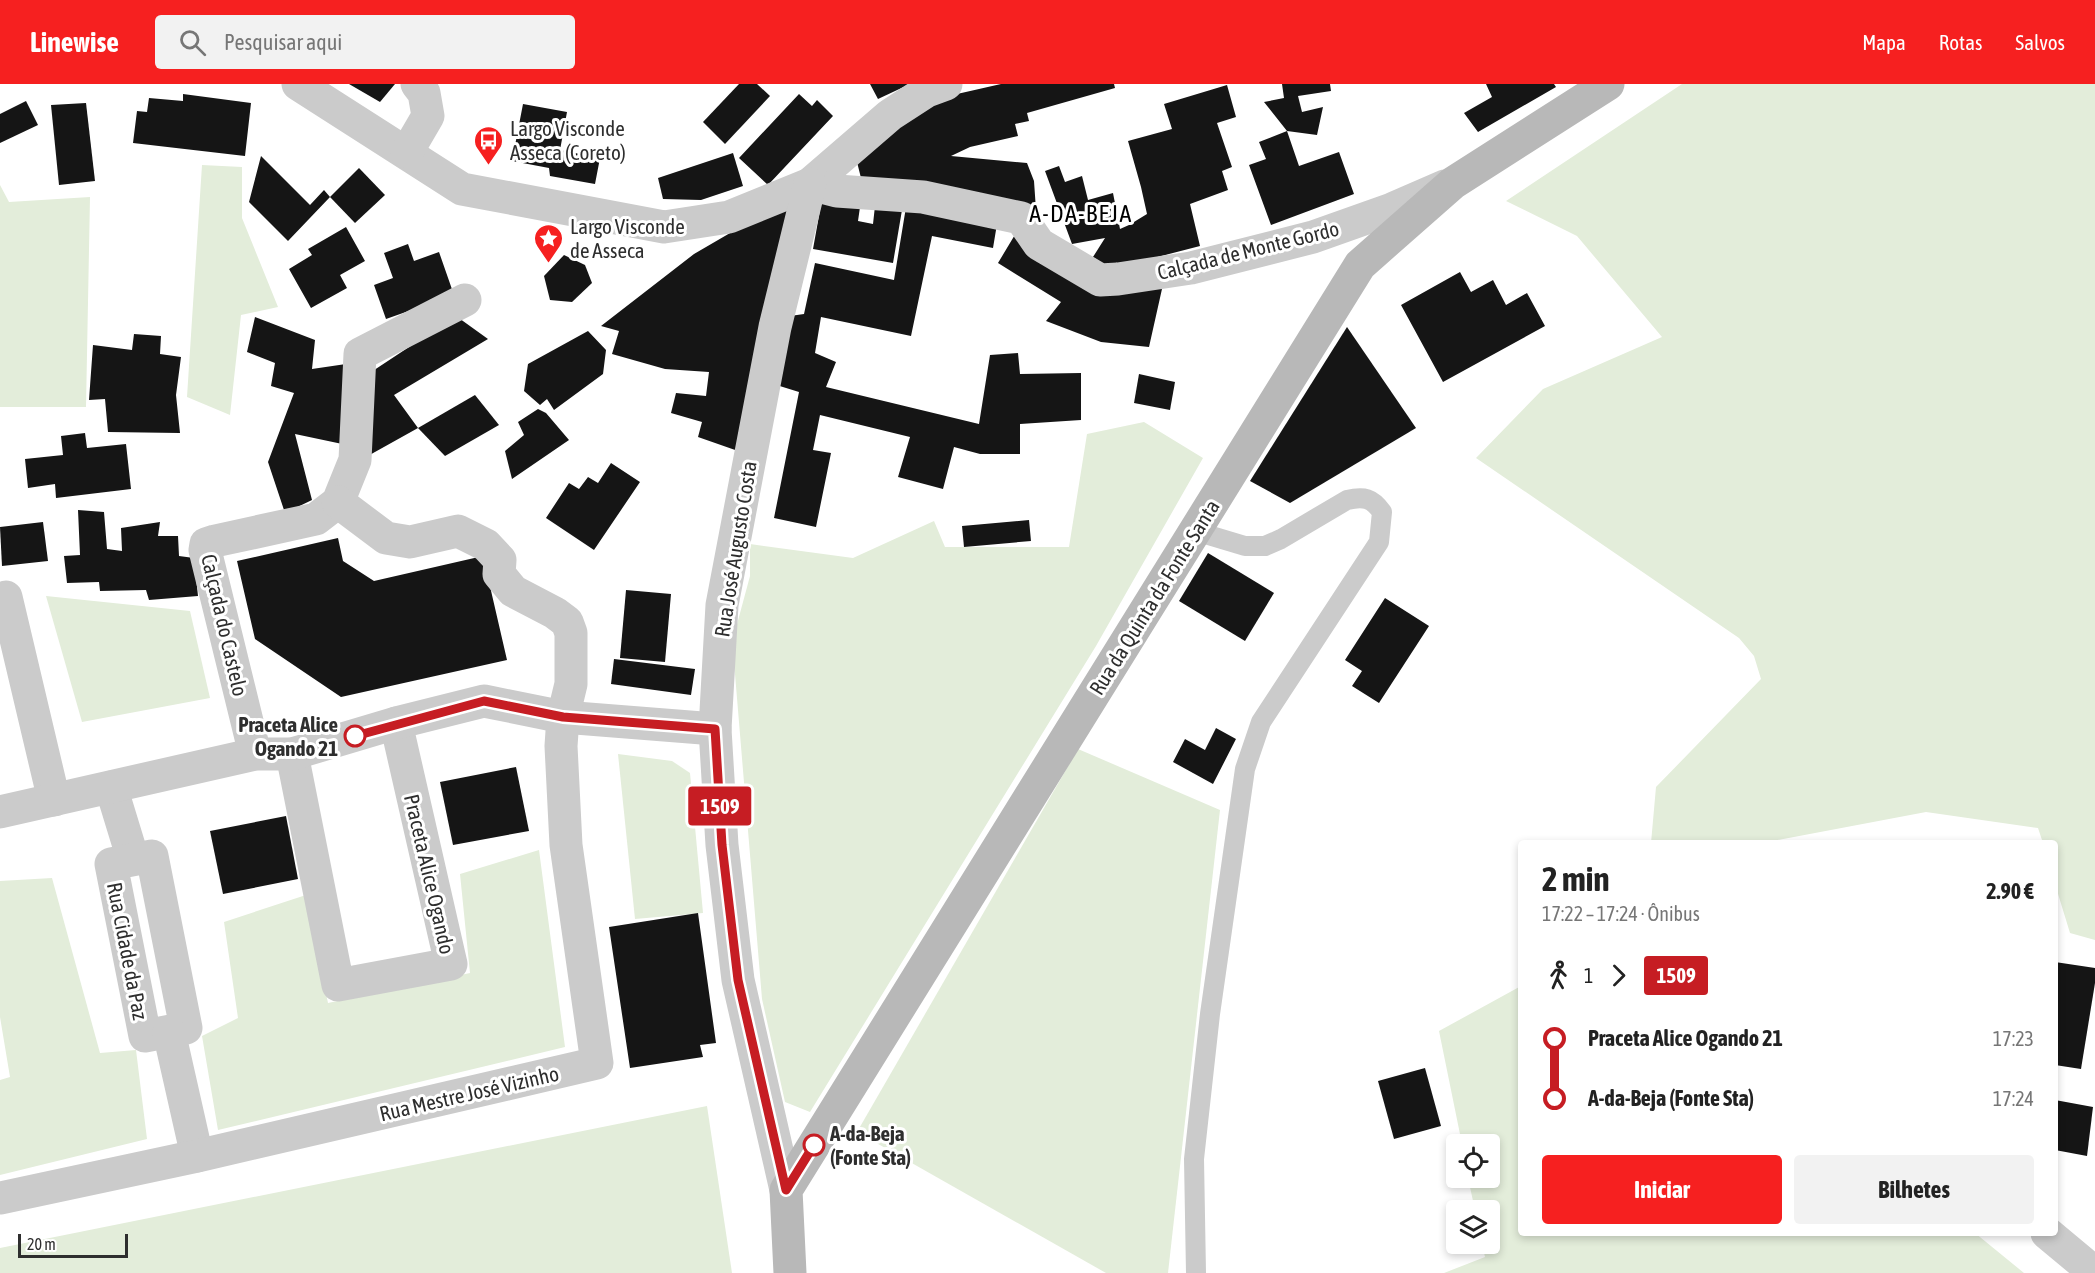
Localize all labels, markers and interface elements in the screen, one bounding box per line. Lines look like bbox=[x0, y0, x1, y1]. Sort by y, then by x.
search box bbox=[155, 15, 575, 69]
text: Linewise bbox=[30, 26, 119, 58]
icon: search bbox=[176, 26, 209, 59]
text: Pesquisar aqui bbox=[224, 29, 342, 55]
text: Mapa bbox=[1862, 30, 1906, 54]
text: Rotas bbox=[1939, 30, 1982, 54]
text: Salvos bbox=[2015, 30, 2065, 54]
place label: Largo Visconde Asseca (Coreto) bbox=[510, 116, 626, 164]
bus stop icon: Largo Visconde Asseca (Coreto) bbox=[473, 124, 505, 166]
district label: A-DA-BEJA bbox=[1029, 200, 1133, 227]
place label: Largo Visconde de Asseca bbox=[570, 214, 685, 262]
street label: Calçada de Monte Gordo bbox=[1155, 216, 1341, 284]
place icon: Largo Visconde de Asseca bbox=[533, 222, 565, 264]
street label: Rua José Augusto Costa bbox=[709, 459, 761, 639]
street label: Rua da Quinta da Fonte Santa bbox=[1084, 495, 1224, 699]
street label: Calçada do Castelo bbox=[197, 552, 253, 698]
place label: Praceta Alice Ogando 21 bbox=[238, 712, 338, 760]
marker: Praceta Alice Ogando 21 bbox=[344, 725, 366, 747]
line badge: 1509 bbox=[678, 786, 762, 826]
street label: Praceta Alice Ogando bbox=[400, 792, 460, 956]
text: 1509 bbox=[700, 794, 740, 818]
text: 2 min bbox=[1542, 860, 1609, 898]
text: 2.90 € bbox=[1986, 878, 2034, 904]
street label: Rua Cidade da Paz bbox=[103, 880, 153, 1022]
text: 17:22 – 17:24 · Ônibus bbox=[1542, 902, 1700, 925]
icon: walk bbox=[1542, 959, 1575, 992]
icon: forward bbox=[1602, 959, 1635, 992]
text: 1509 bbox=[1656, 963, 1696, 987]
text: 1 bbox=[1584, 964, 1593, 987]
text: Praceta Alice Ogando 21 bbox=[1588, 1025, 1783, 1051]
text: 17:23 bbox=[1993, 1027, 2034, 1050]
street label: Rua Mestre José Vizinho bbox=[377, 1061, 561, 1125]
text: A-da-Beja (Fonte Sta) bbox=[1588, 1085, 1754, 1111]
text: 17:24 bbox=[1993, 1087, 2034, 1110]
place label: A-da-Beja (Fonte Sta) bbox=[829, 1121, 911, 1169]
marker: A-da-Beja (Fonte Sta) bbox=[803, 1134, 825, 1156]
map controls bbox=[1446, 1134, 1500, 1254]
button: locate bbox=[1446, 1134, 1500, 1188]
button: Iniciar bbox=[1542, 1155, 1782, 1224]
button: Bilhetes bbox=[1794, 1155, 2034, 1224]
button: layers bbox=[1446, 1200, 1500, 1254]
scale bar bbox=[18, 1231, 128, 1258]
text: 20 m bbox=[27, 1235, 56, 1253]

